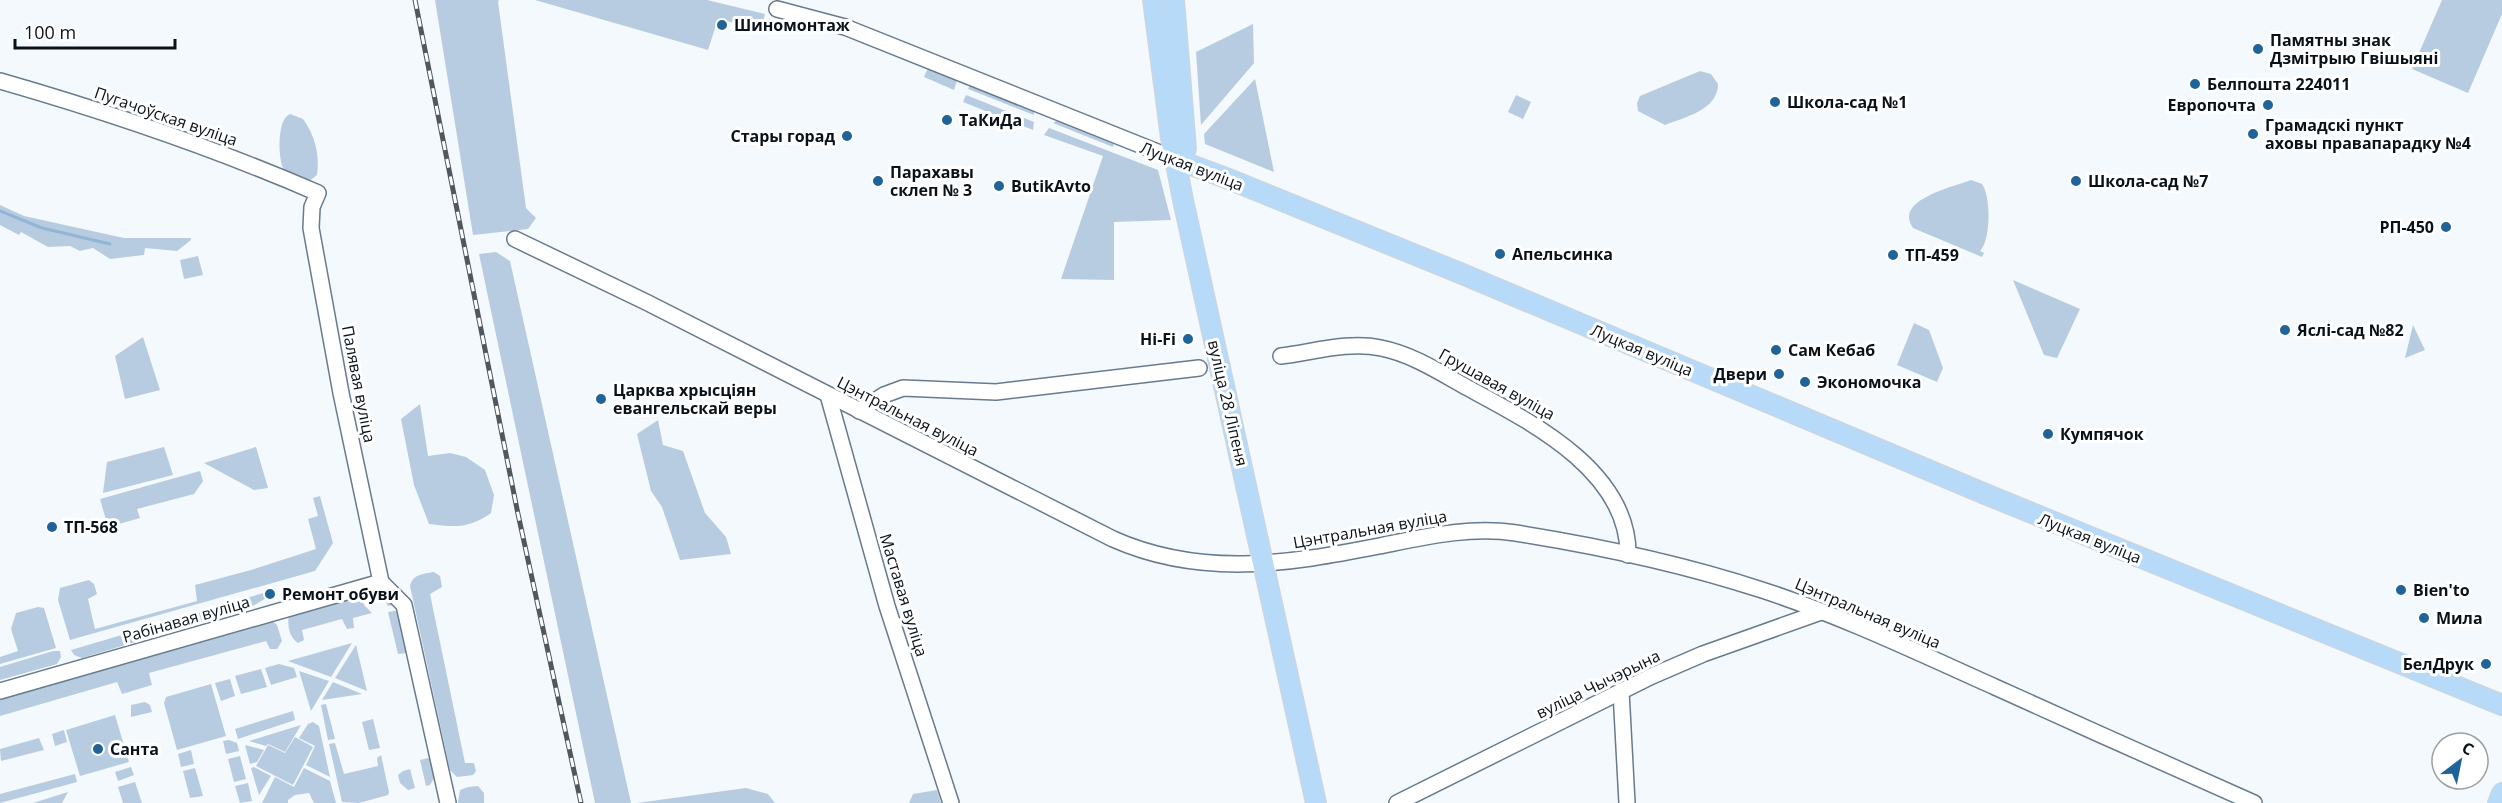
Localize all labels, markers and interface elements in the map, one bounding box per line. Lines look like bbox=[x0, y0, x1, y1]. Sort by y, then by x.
scale bar bbox=[15, 12, 176, 50]
place label: Шиномонтаж bbox=[734, 14, 850, 36]
marker: Шиномонтаж bbox=[715, 18, 729, 32]
text: 100 m bbox=[24, 20, 76, 44]
place label: Памятны знак Дзмітрыю Гвішыяні bbox=[2270, 29, 2438, 69]
marker: Памятны знак Дзмітрыю Гвішыяні bbox=[2251, 42, 2265, 56]
place label: Белпошта 224011 bbox=[2207, 73, 2350, 95]
marker: Белпошта 224011 bbox=[2188, 77, 2202, 91]
street label: Пугачоўская вуліца bbox=[92, 81, 240, 151]
place label: Школа-сад №1 bbox=[1787, 91, 1907, 113]
place label: Европочта bbox=[2168, 94, 2256, 116]
marker: Школа-сад №1 bbox=[1768, 95, 1782, 109]
marker: Европочта bbox=[2261, 98, 2275, 112]
place label: ТаКиДа bbox=[959, 109, 1022, 131]
marker: ТаКиДа bbox=[940, 113, 954, 127]
place label: Грамадскі пункт аховы правапарадку №4 bbox=[2265, 114, 2471, 154]
place label: Стары горад bbox=[730, 125, 835, 147]
marker: Грамадскі пункт аховы правапарадку №4 bbox=[2246, 127, 2260, 141]
marker: Стары горад bbox=[840, 129, 854, 143]
street label: Луцкая вуліца bbox=[1137, 136, 1247, 196]
place label: Парахавы склеп № 3 bbox=[890, 161, 974, 201]
place label: Школа-сад №7 bbox=[2088, 170, 2208, 192]
marker: Парахавы склеп № 3 bbox=[871, 174, 885, 188]
marker: Школа-сад №7 bbox=[2069, 174, 2083, 188]
place label: ButikAvto bbox=[1011, 175, 1091, 197]
marker: ButikAvto bbox=[992, 179, 1006, 193]
place label: РП-450 bbox=[2379, 216, 2434, 238]
marker: РП-450 bbox=[2439, 220, 2453, 234]
place label: Апельсинка bbox=[1512, 243, 1613, 265]
place label: ТП-459 bbox=[1905, 244, 1959, 266]
marker: Апельсинка bbox=[1493, 247, 1507, 261]
marker: ТП-459 bbox=[1886, 248, 1900, 262]
street label: Луцкая вуліца bbox=[1588, 319, 1696, 381]
place label: Яслі-сад №82 bbox=[2296, 319, 2404, 341]
marker: Яслі-сад №82 bbox=[2278, 323, 2292, 337]
street label: Палявая вуліца bbox=[337, 324, 381, 444]
place label: Hi-Fi bbox=[1140, 328, 1176, 350]
marker: Hi-Fi bbox=[1181, 332, 1195, 346]
street label: вуліца 28 Ліпеня bbox=[1203, 338, 1253, 468]
place label: Сам Кебаб bbox=[1788, 339, 1875, 361]
street label: Грушавая вуліца bbox=[1435, 343, 1559, 425]
marker: Сам Кебаб bbox=[1769, 343, 1783, 357]
place label: Двери bbox=[1714, 363, 1767, 385]
marker: Двери bbox=[1772, 367, 1786, 381]
street label: Цэнтральная вуліца bbox=[834, 371, 982, 461]
place label: Экономочка bbox=[1817, 371, 1921, 393]
marker: Экономочка bbox=[1798, 375, 1812, 389]
place label: Царква хрысціян евангельскай веры bbox=[613, 379, 777, 419]
marker: Царква хрысціян евангельскай веры bbox=[594, 392, 608, 406]
place label: Кумпячок bbox=[2060, 423, 2144, 445]
marker: Кумпячок bbox=[2041, 427, 2055, 441]
street label: Цэнтральная вуліца bbox=[1291, 505, 1449, 553]
street label: Луцкая вуліца bbox=[2035, 507, 2145, 569]
place label: ТП-568 bbox=[64, 516, 118, 538]
marker: ТП-568 bbox=[45, 520, 59, 534]
street label: Маставая вуліца bbox=[875, 531, 933, 659]
street label: Цэнтральная вуліца bbox=[1792, 572, 1944, 654]
place label: Bien'to bbox=[2413, 579, 2470, 601]
place label: Ремонт обуви bbox=[282, 583, 399, 605]
marker: Bien'to bbox=[2394, 583, 2408, 597]
marker: Ремонт обуви bbox=[263, 587, 277, 601]
street label: Рабінавая вуліца bbox=[120, 590, 252, 648]
place label: Мила bbox=[2436, 607, 2483, 629]
marker: Мила bbox=[2417, 611, 2431, 625]
street label: вуліца Чычэрына bbox=[1532, 644, 1664, 724]
place label: БелДрук bbox=[2403, 653, 2474, 675]
marker: БелДрук bbox=[2479, 657, 2493, 671]
north arrow bbox=[2430, 731, 2490, 791]
text: С bbox=[2458, 736, 2478, 760]
place label: Санта bbox=[110, 738, 159, 760]
marker: Санта bbox=[91, 742, 105, 756]

